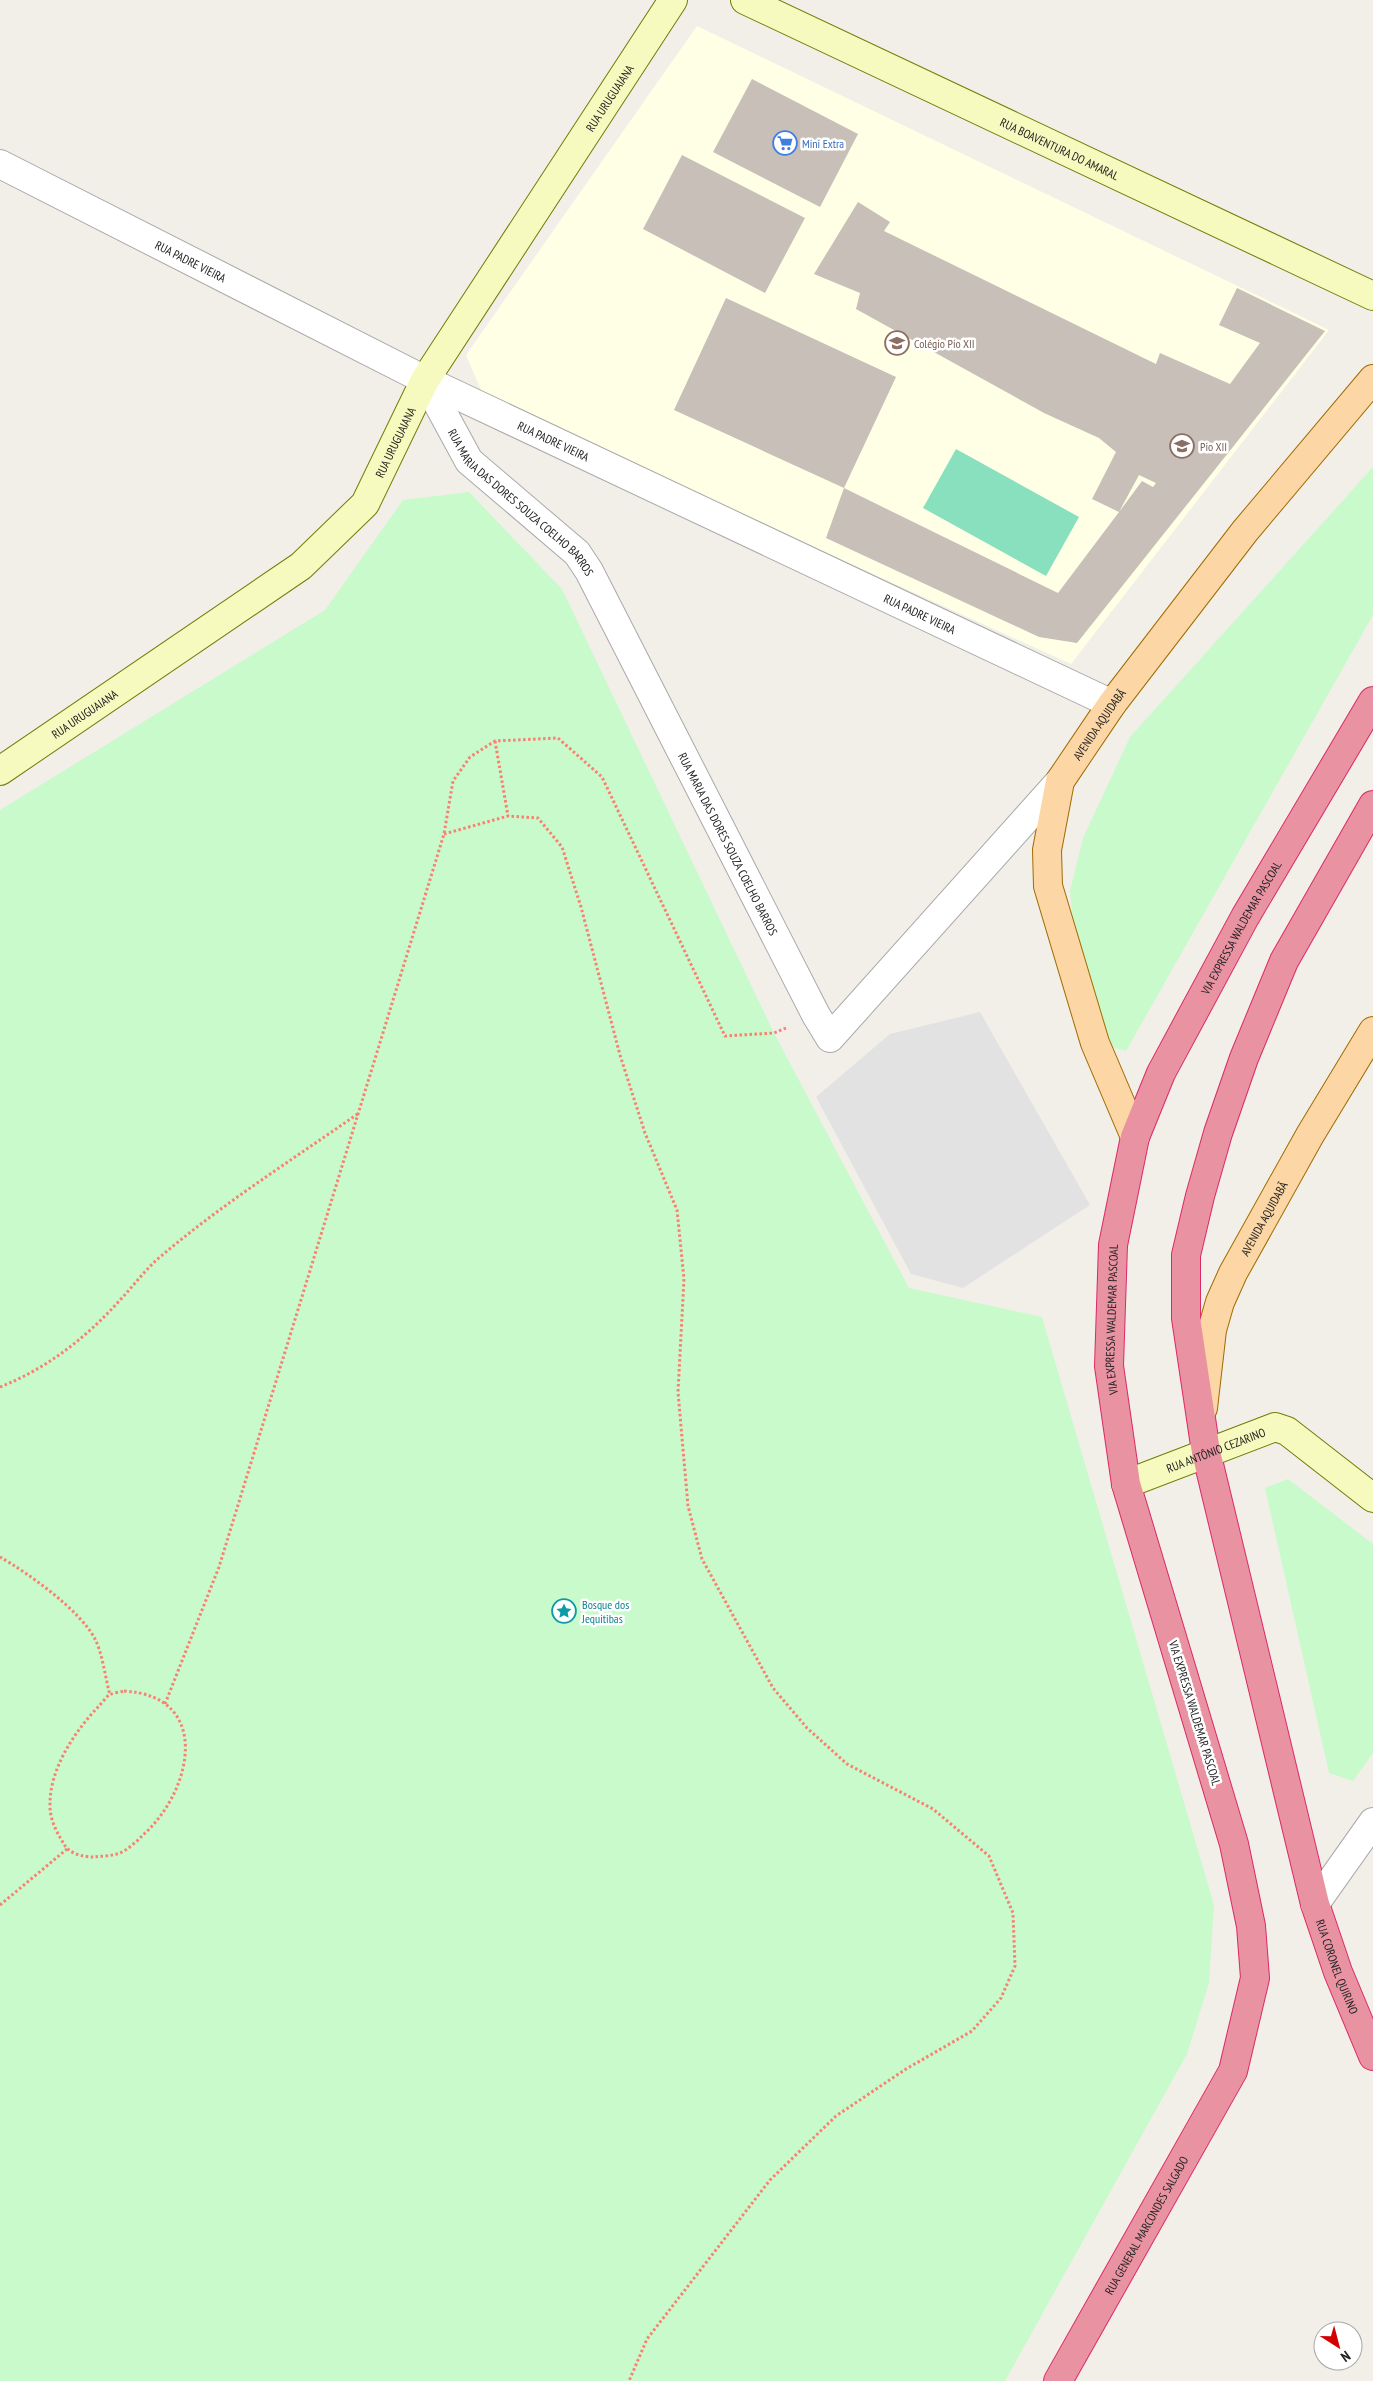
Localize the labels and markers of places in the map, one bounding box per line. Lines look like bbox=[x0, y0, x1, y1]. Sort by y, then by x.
supermarket icon: Mini Extra bbox=[772, 130, 798, 156]
place label: Mini Extra bbox=[802, 136, 844, 151]
school or university icon: Colégio Pio XII bbox=[884, 330, 910, 356]
place label: Colégio Pio XII bbox=[914, 336, 975, 351]
school or university icon: Pio XII bbox=[1169, 433, 1195, 459]
place label: Pio XII bbox=[1200, 439, 1227, 454]
place label: Bosque dos Jequitibas bbox=[581, 1597, 629, 1626]
place icon: Bosque dos Jequitibas bbox=[551, 1598, 577, 1624]

